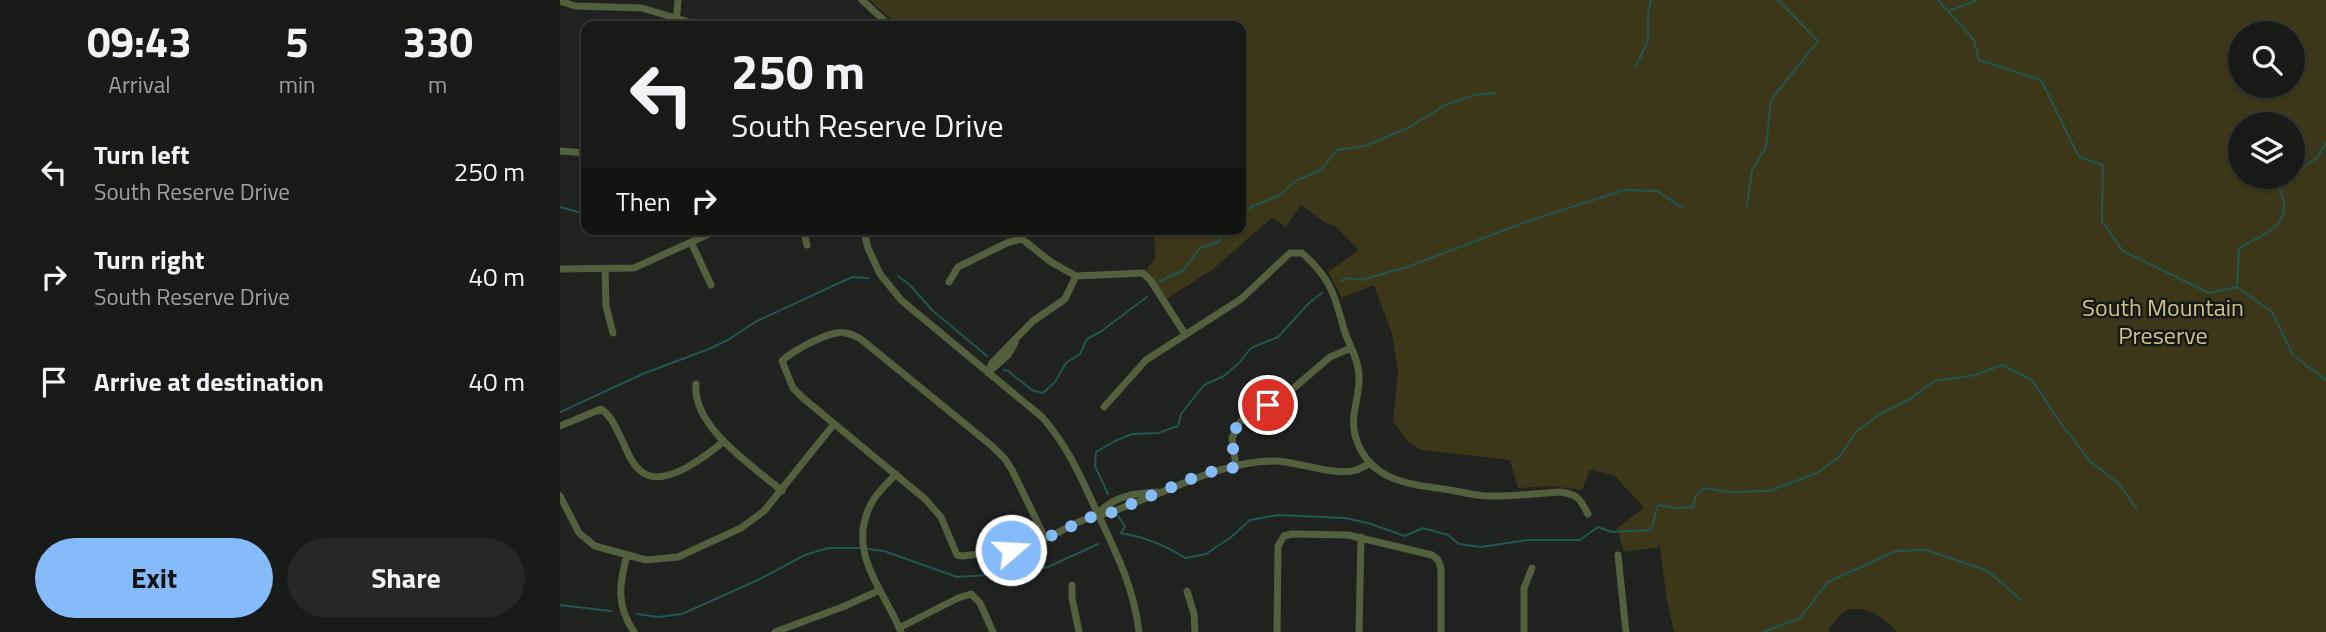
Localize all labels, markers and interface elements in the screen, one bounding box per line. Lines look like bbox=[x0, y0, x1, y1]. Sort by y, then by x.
text: 09:43 bbox=[87, 9, 192, 73]
text: 5 bbox=[285, 9, 309, 73]
text: 330 bbox=[402, 9, 473, 73]
map controls bbox=[2228, 21, 2305, 189]
button: search bbox=[2228, 21, 2305, 98]
text: 250 m bbox=[731, 33, 865, 108]
icon: left bbox=[616, 49, 707, 140]
text: Arrival bbox=[108, 67, 171, 102]
text: min bbox=[279, 67, 315, 102]
text: m bbox=[428, 67, 447, 102]
text: South Reserve Drive bbox=[731, 101, 1004, 149]
button: layers bbox=[2228, 112, 2305, 189]
text: Turn left bbox=[94, 135, 189, 174]
text: 250 m bbox=[454, 152, 525, 191]
icon: left bbox=[35, 153, 73, 191]
text: South Reserve Drive bbox=[94, 174, 290, 209]
text: Then bbox=[616, 182, 671, 221]
icon: right bbox=[685, 182, 723, 220]
text: Turn right bbox=[94, 240, 205, 279]
text: 40 m bbox=[468, 257, 525, 296]
icon: right bbox=[35, 258, 73, 296]
text: South Reserve Drive bbox=[94, 279, 290, 314]
park label: South Mountain Preserve bbox=[2082, 289, 2244, 353]
text: Arrive at destination bbox=[94, 362, 324, 401]
text: 40 m bbox=[468, 362, 525, 401]
icon: arrive bbox=[35, 363, 73, 401]
pin bbox=[1238, 375, 1298, 435]
icon: arrive bbox=[1249, 386, 1287, 424]
position arrow bbox=[974, 513, 1048, 587]
button: Exit bbox=[35, 538, 273, 618]
button: Share bbox=[287, 538, 525, 618]

